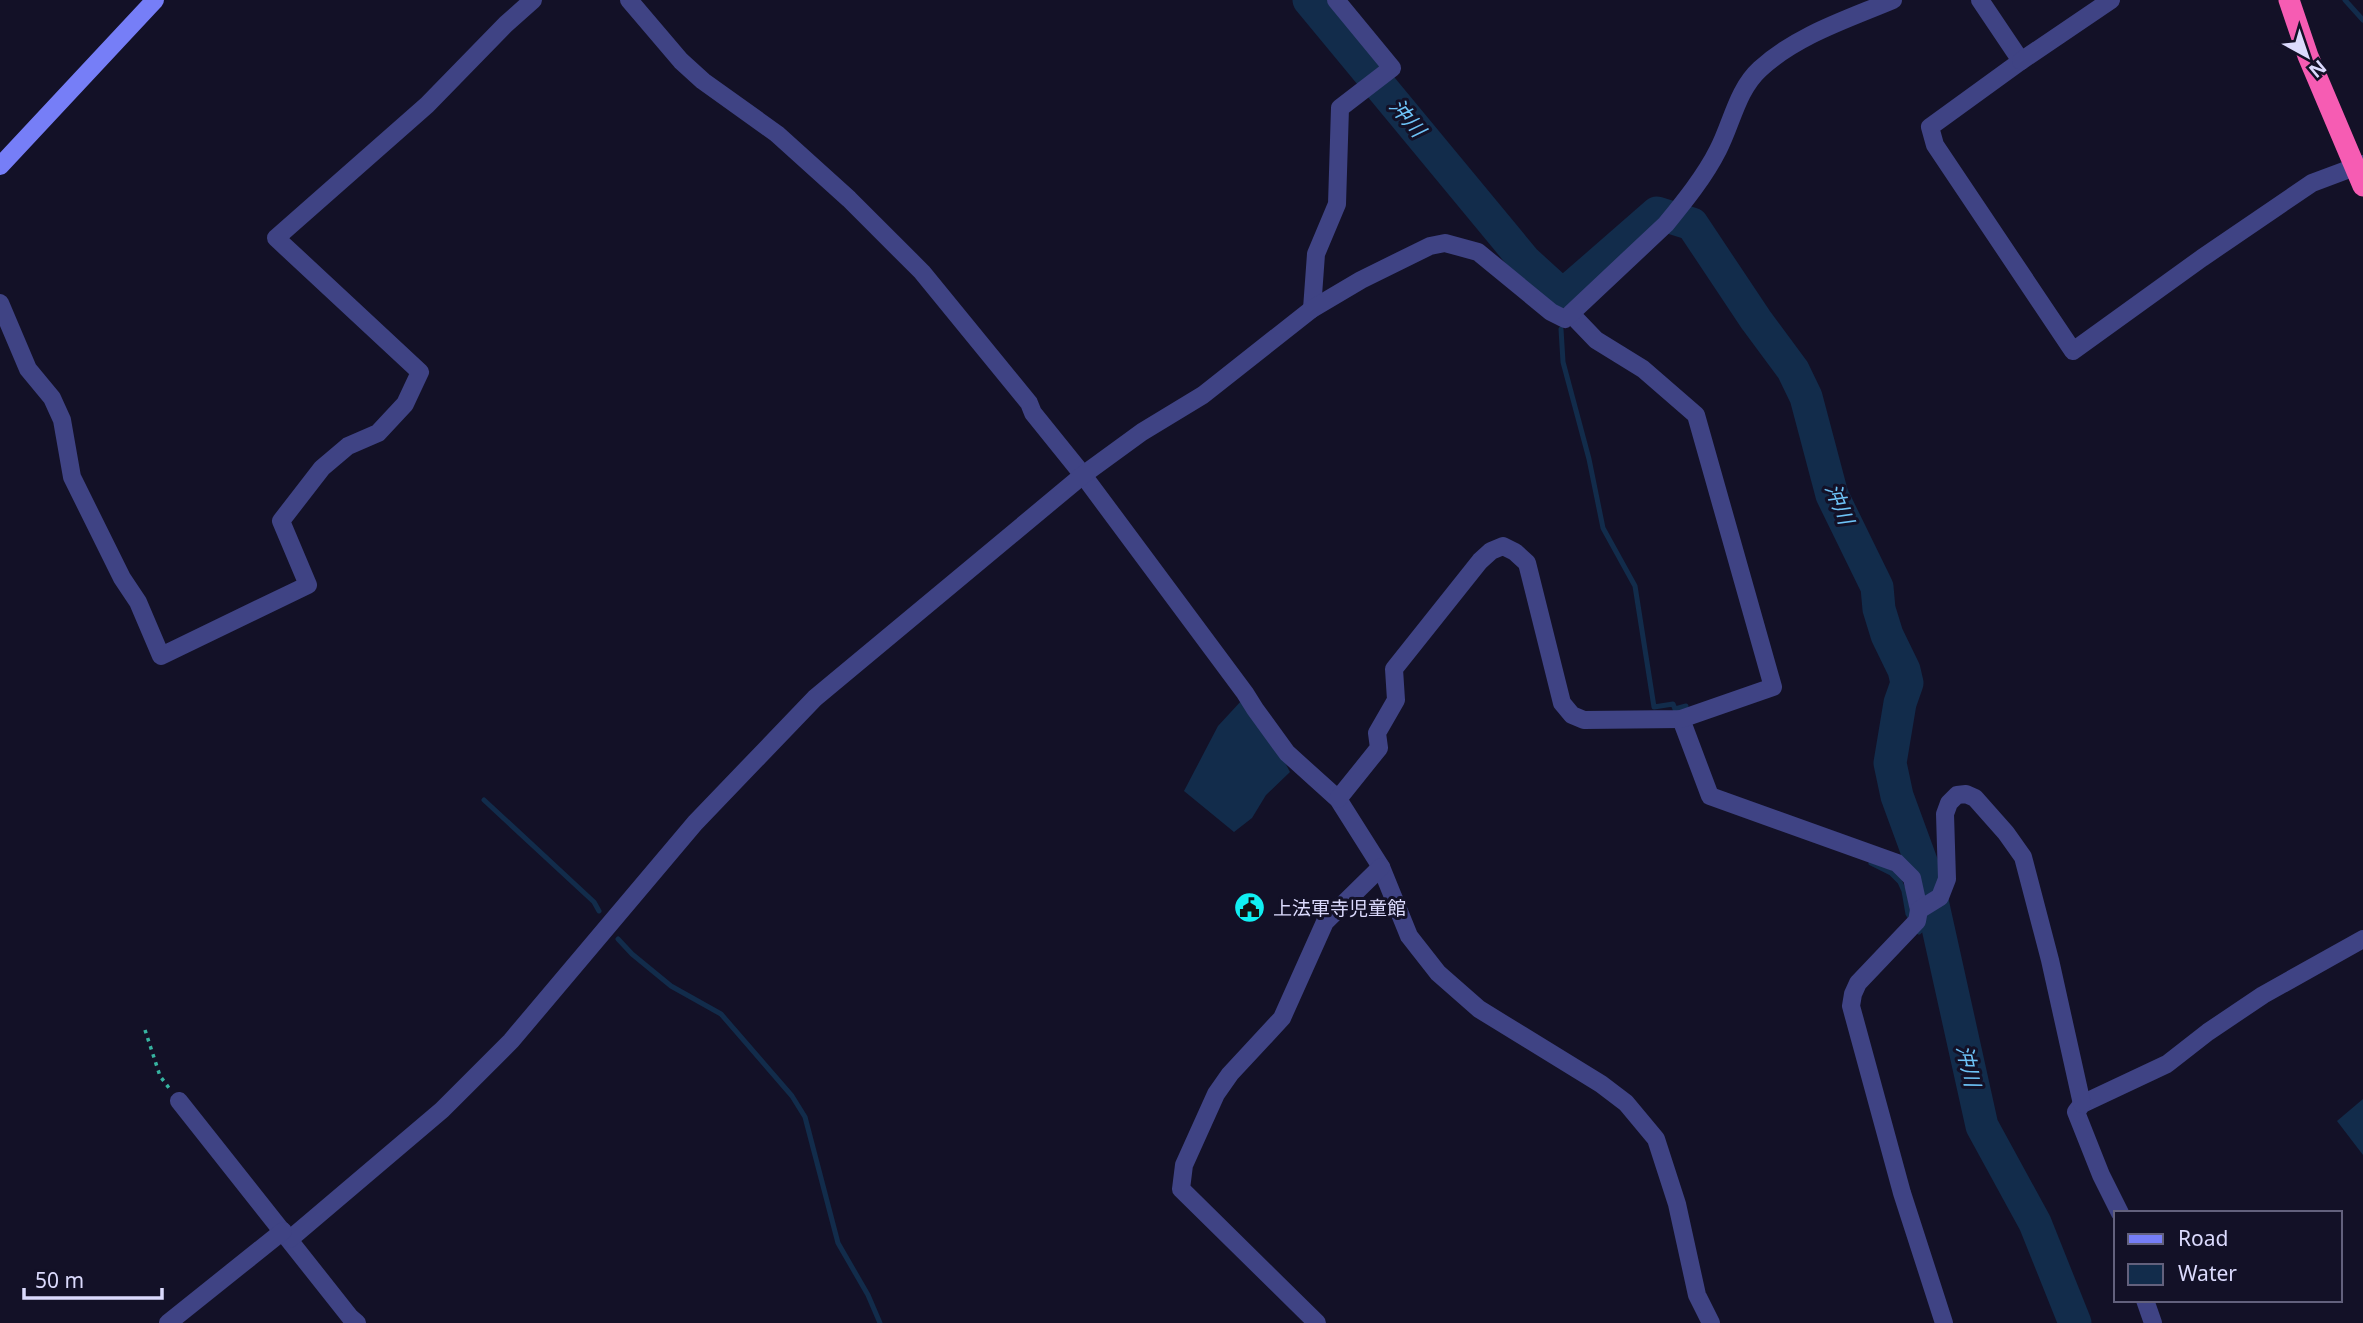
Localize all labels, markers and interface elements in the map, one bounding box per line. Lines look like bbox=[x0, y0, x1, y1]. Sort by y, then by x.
north arrow bbox=[2272, 21, 2342, 91]
text: N bbox=[2304, 54, 2332, 84]
water label: 沖川 bbox=[1384, 92, 1433, 144]
water label: 沖川 bbox=[1819, 479, 1862, 530]
public building icon: 上法軍寺児童館 bbox=[1233, 891, 1267, 925]
place label: 上法軍寺児童館 bbox=[1273, 895, 1406, 921]
water label: 沖川 bbox=[1951, 1042, 1988, 1091]
legend bbox=[2114, 1211, 2342, 1302]
text: Road bbox=[2178, 1224, 2228, 1252]
scale bar bbox=[24, 1256, 163, 1300]
text: Water bbox=[2178, 1259, 2237, 1287]
text: 50 m bbox=[35, 1266, 84, 1294]

